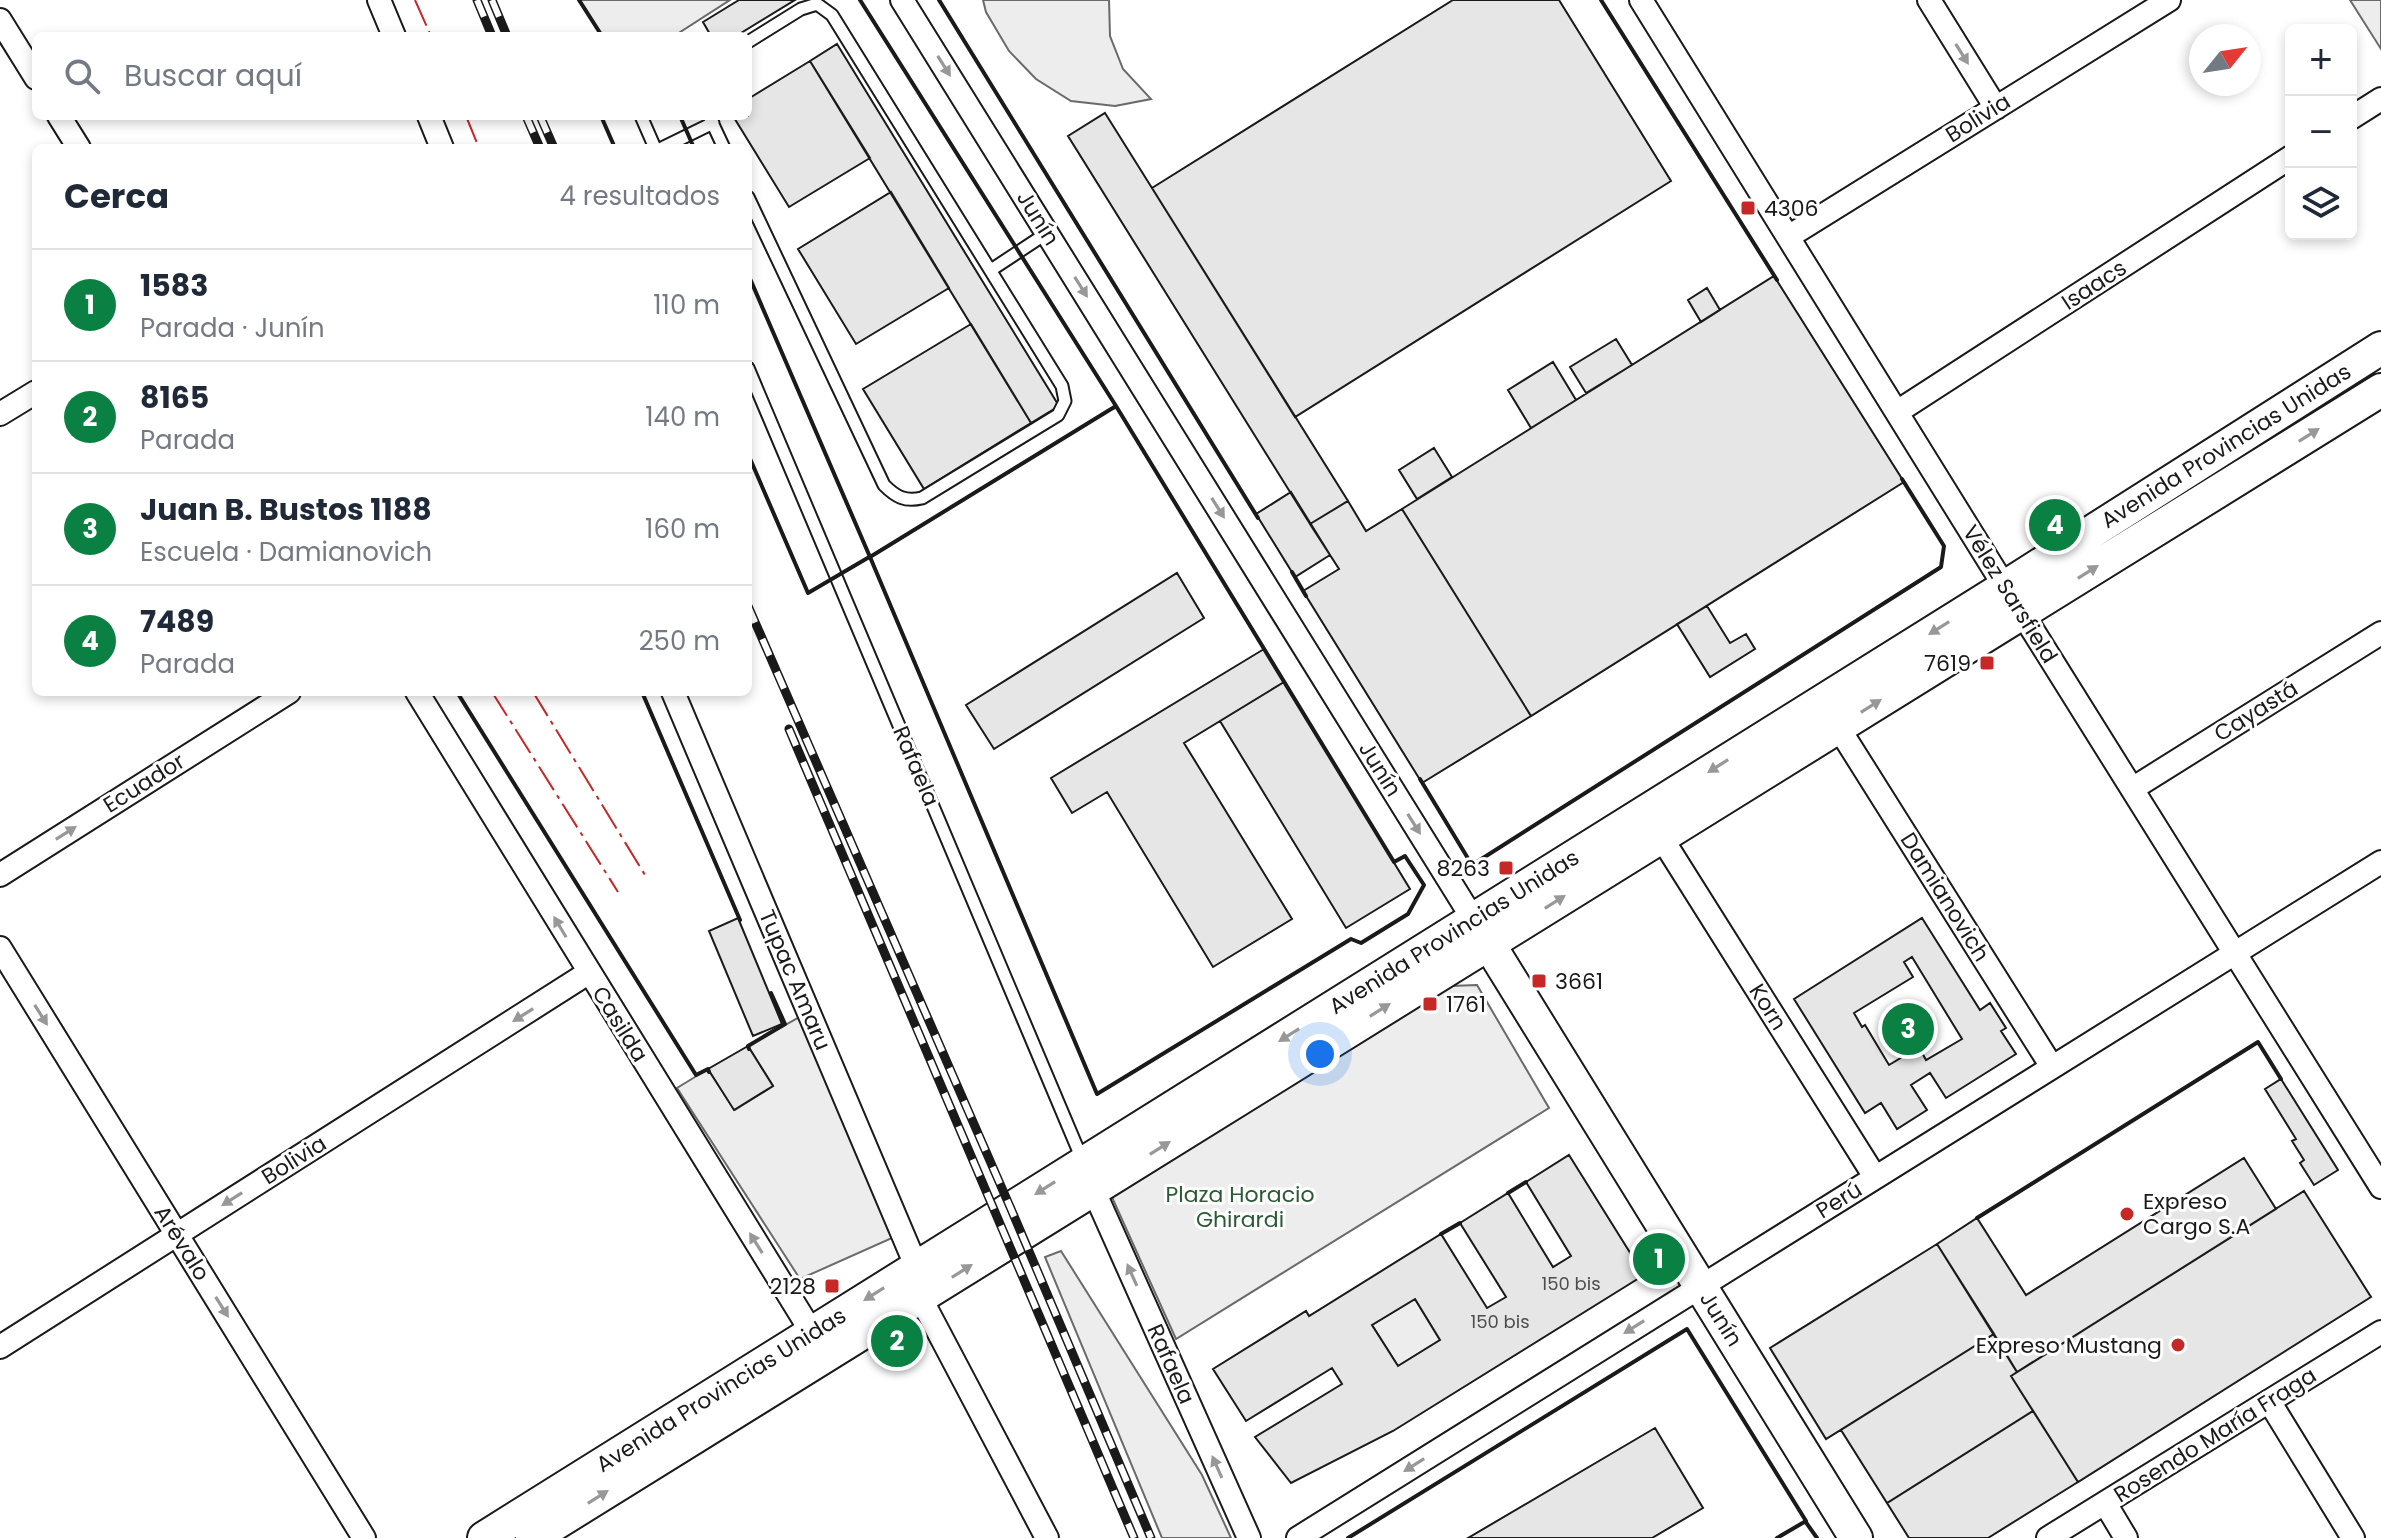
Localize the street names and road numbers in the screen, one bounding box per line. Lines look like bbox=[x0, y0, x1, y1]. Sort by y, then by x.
street label: Bolivia bbox=[1940, 86, 2016, 150]
street label: Junín bbox=[1009, 185, 1067, 251]
street label: Isaacs bbox=[2056, 253, 2132, 317]
street label: Avenida Provincias Unidas bbox=[2095, 356, 2357, 536]
street label: Vélez Sarsfield bbox=[1955, 519, 2065, 669]
street label: Cayastá bbox=[2208, 673, 2304, 749]
street label: Rafaela bbox=[885, 721, 947, 811]
street label: Junín bbox=[1351, 736, 1409, 802]
street label: Ecuador bbox=[97, 746, 191, 820]
street label: Damianovich bbox=[1893, 827, 1997, 967]
street label: Avenida Provincias Unidas bbox=[1323, 842, 1585, 1022]
street label: Tupac Amaru bbox=[752, 905, 838, 1055]
street label: Korn bbox=[1742, 978, 1794, 1036]
street label: Casilda bbox=[585, 980, 655, 1068]
street label: Bolivia bbox=[256, 1128, 332, 1192]
street label: Perú bbox=[1810, 1174, 1868, 1226]
street label: Arévalo bbox=[147, 1199, 217, 1287]
street label: Junín bbox=[1692, 1286, 1750, 1352]
street label: Avenida Provincias Unidas bbox=[590, 1300, 852, 1480]
street label: Rafaela bbox=[1140, 1319, 1202, 1409]
street label: Rosendo María Fraga bbox=[2108, 1360, 2322, 1510]

